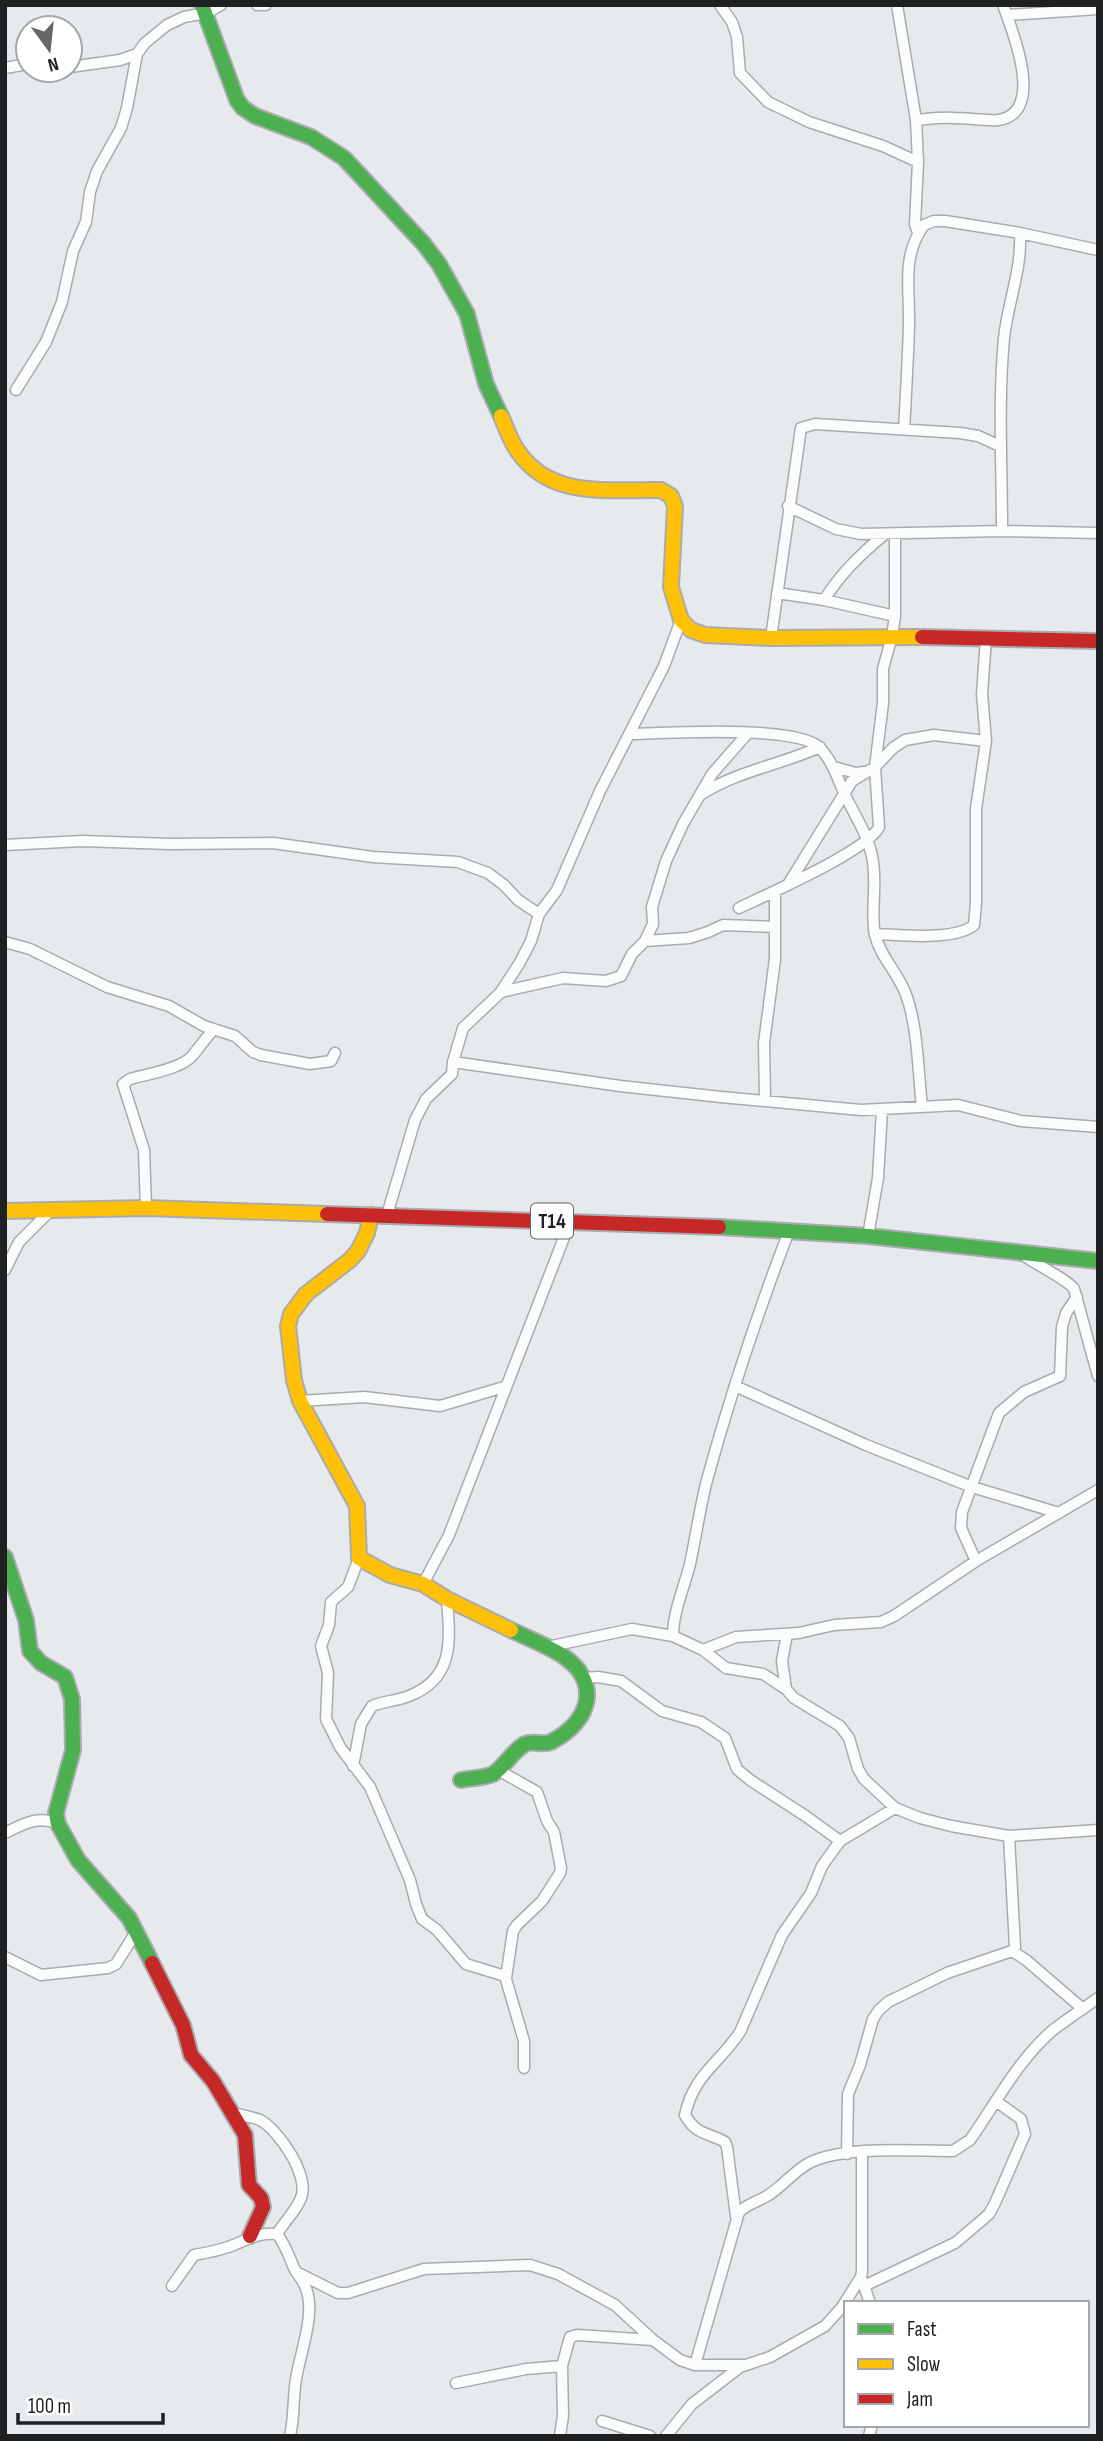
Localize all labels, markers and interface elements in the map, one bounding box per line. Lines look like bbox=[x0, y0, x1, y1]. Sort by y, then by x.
north arrow bbox=[14, 14, 84, 84]
text: N bbox=[45, 52, 61, 76]
road number: T14 bbox=[531, 1204, 573, 1238]
legend bbox=[844, 2301, 1089, 2427]
text: Fast bbox=[907, 2317, 937, 2342]
text: Slow bbox=[907, 2352, 941, 2377]
scale bar bbox=[18, 2382, 163, 2426]
text: Jam bbox=[906, 2387, 933, 2412]
text: 100 m bbox=[28, 2394, 71, 2419]

